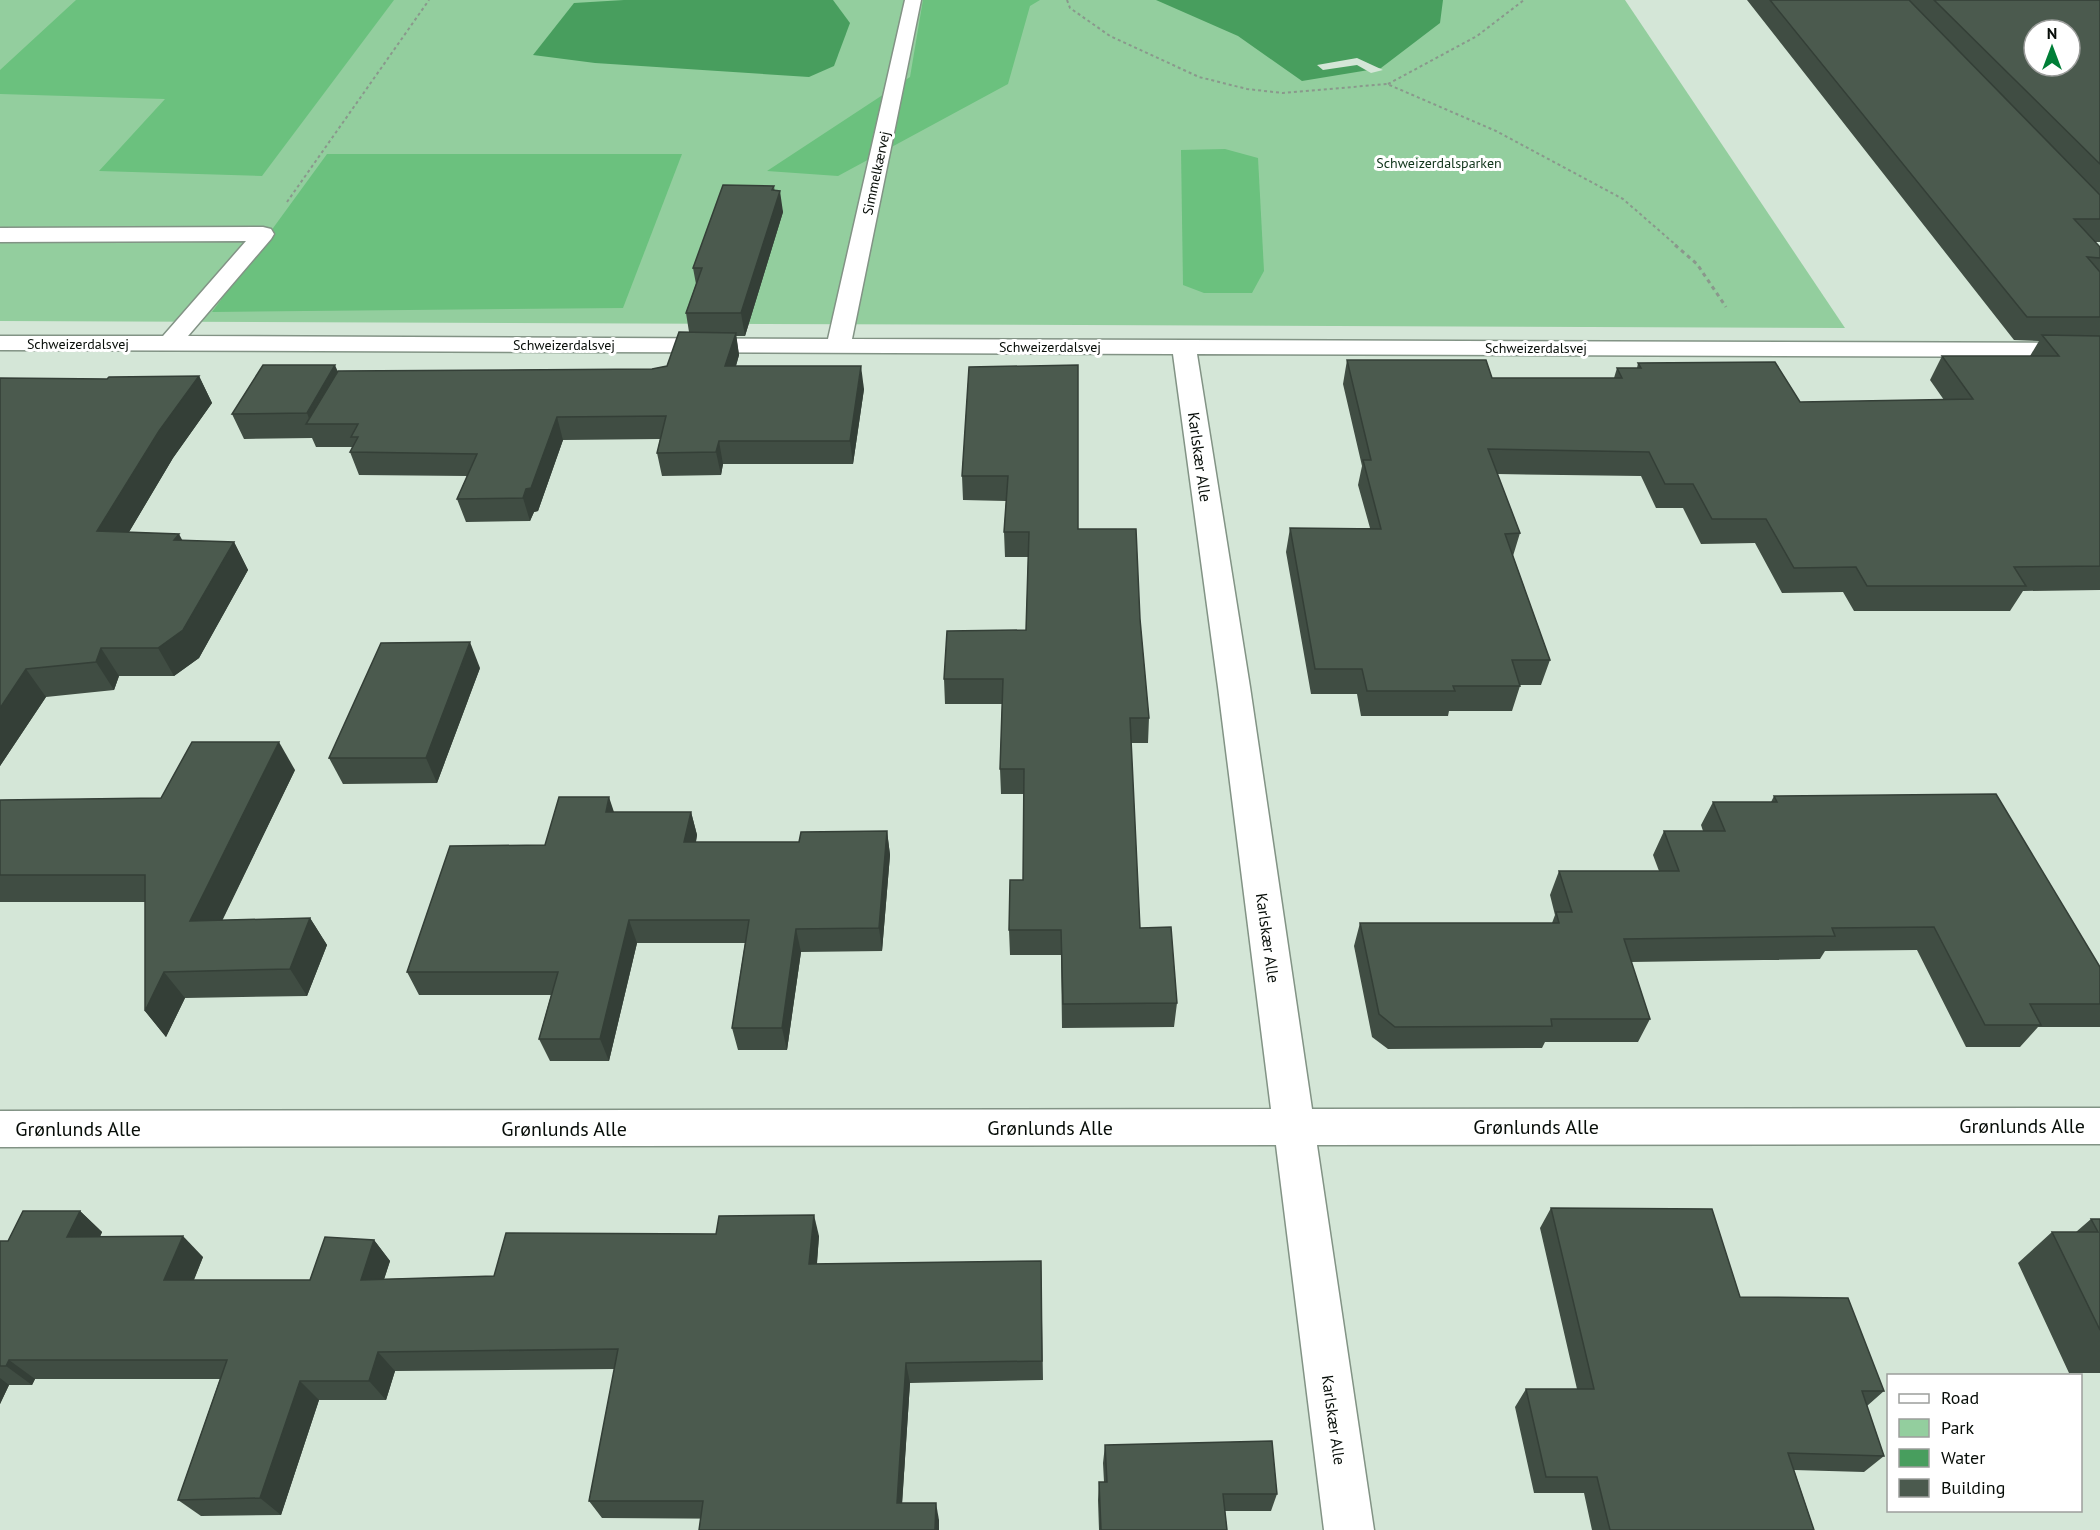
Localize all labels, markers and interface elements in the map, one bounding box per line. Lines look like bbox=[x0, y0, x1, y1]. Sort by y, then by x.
north arrow bbox=[2022, 18, 2082, 78]
text: N bbox=[2047, 23, 2057, 43]
street label: Simmelkærvej bbox=[858, 129, 894, 217]
park label: Schweizerdalsparken bbox=[1376, 154, 1502, 172]
street label: Schweizerdalsvej bbox=[27, 335, 129, 353]
street label: Schweizerdalsvej bbox=[513, 336, 615, 354]
street label: Schweizerdalsvej bbox=[999, 338, 1101, 356]
street label: Schweizerdalsvej bbox=[1485, 339, 1587, 357]
street label: Karlskær Alle bbox=[1184, 411, 1216, 503]
street label: Karlskær Alle bbox=[1252, 892, 1284, 984]
street label: Grønlunds Alle bbox=[1959, 1113, 2085, 1139]
street label: Grønlunds Alle bbox=[1473, 1114, 1599, 1140]
street label: Grønlunds Alle bbox=[987, 1115, 1113, 1141]
street label: Grønlunds Alle bbox=[15, 1116, 141, 1142]
street label: Grønlunds Alle bbox=[501, 1116, 627, 1142]
street label: Karlskær Alle bbox=[1318, 1374, 1350, 1466]
legend bbox=[1887, 1374, 2082, 1512]
text: Road bbox=[1941, 1386, 1979, 1409]
text: Park bbox=[1941, 1416, 1974, 1439]
text: Water bbox=[1941, 1446, 1985, 1469]
text: Building bbox=[1941, 1476, 2005, 1499]

